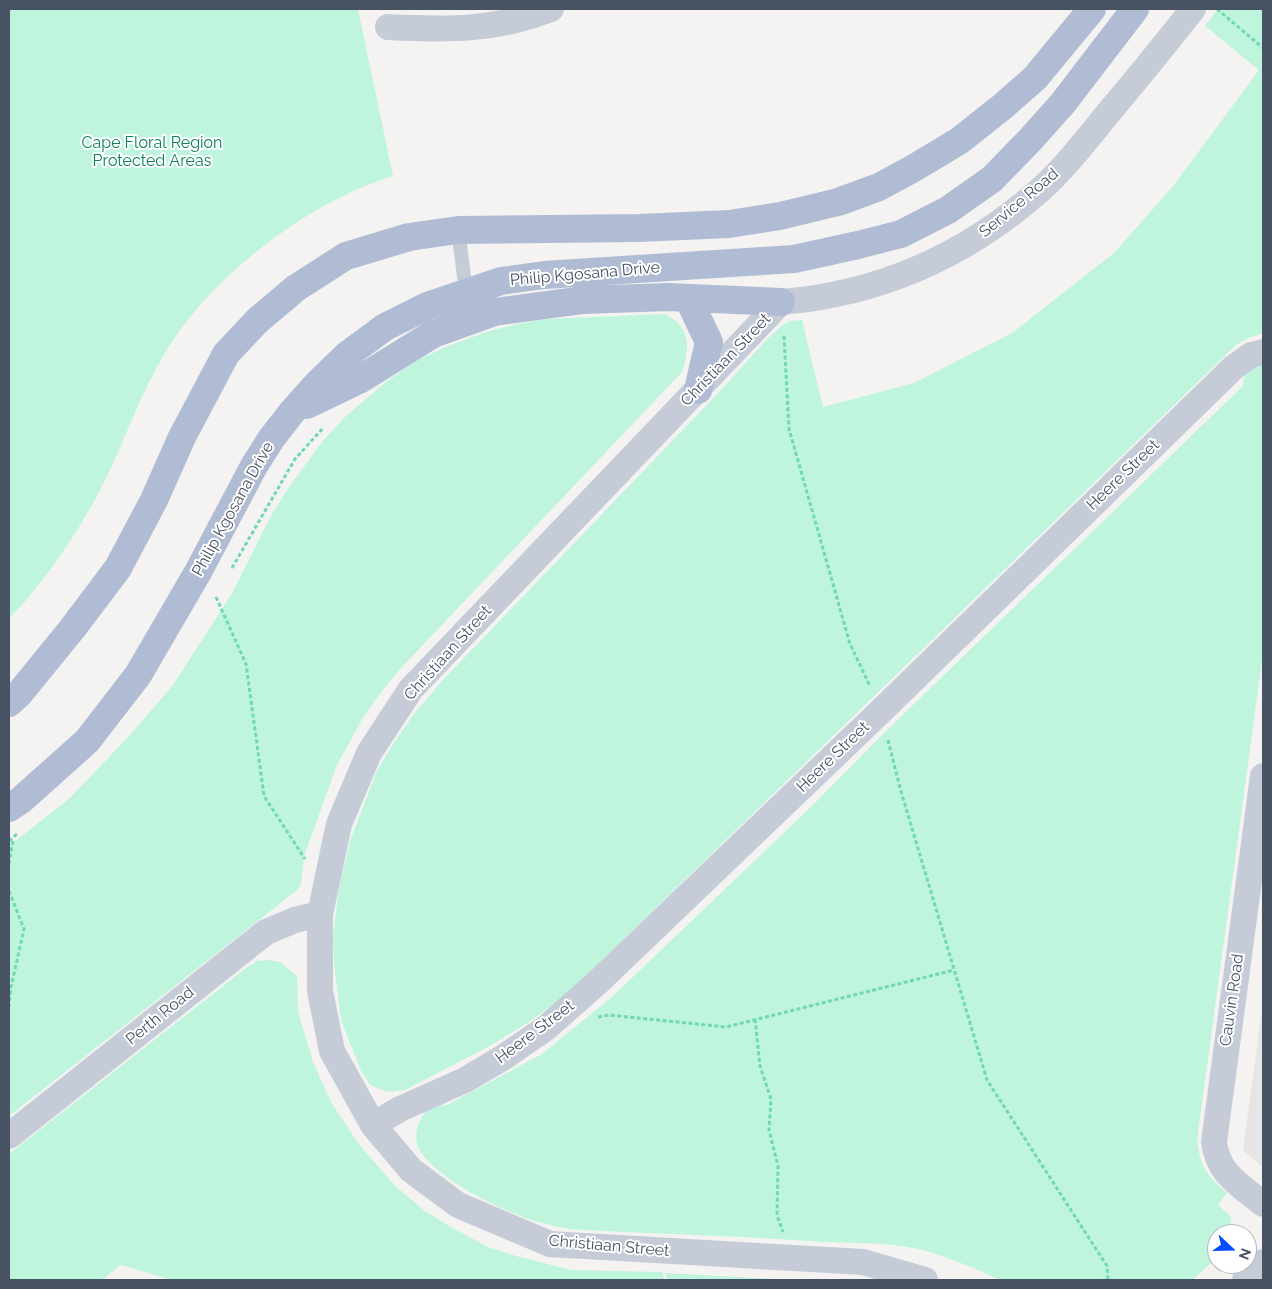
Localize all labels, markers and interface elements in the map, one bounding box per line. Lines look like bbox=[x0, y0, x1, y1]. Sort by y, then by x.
park label: Cape Floral Region Protected Areas bbox=[82, 133, 222, 171]
street label: Service Road bbox=[976, 164, 1062, 242]
street label: Philip Kgosana Drive bbox=[509, 258, 661, 290]
street label: Christiaan Street bbox=[677, 310, 775, 410]
street label: Heere Street bbox=[1083, 436, 1163, 514]
street label: Philip Kgosana Drive bbox=[188, 439, 278, 579]
street label: Christiaan Street bbox=[400, 602, 496, 704]
street label: Heere Street bbox=[793, 718, 873, 796]
street label: Cauvin Road bbox=[1216, 953, 1248, 1047]
street label: Perth Road bbox=[122, 983, 198, 1049]
street label: Heere Street bbox=[492, 996, 578, 1068]
north arrow bbox=[1207, 1224, 1257, 1274]
street label: Christiaan Street bbox=[548, 1231, 670, 1261]
text: N bbox=[1236, 1246, 1254, 1262]

